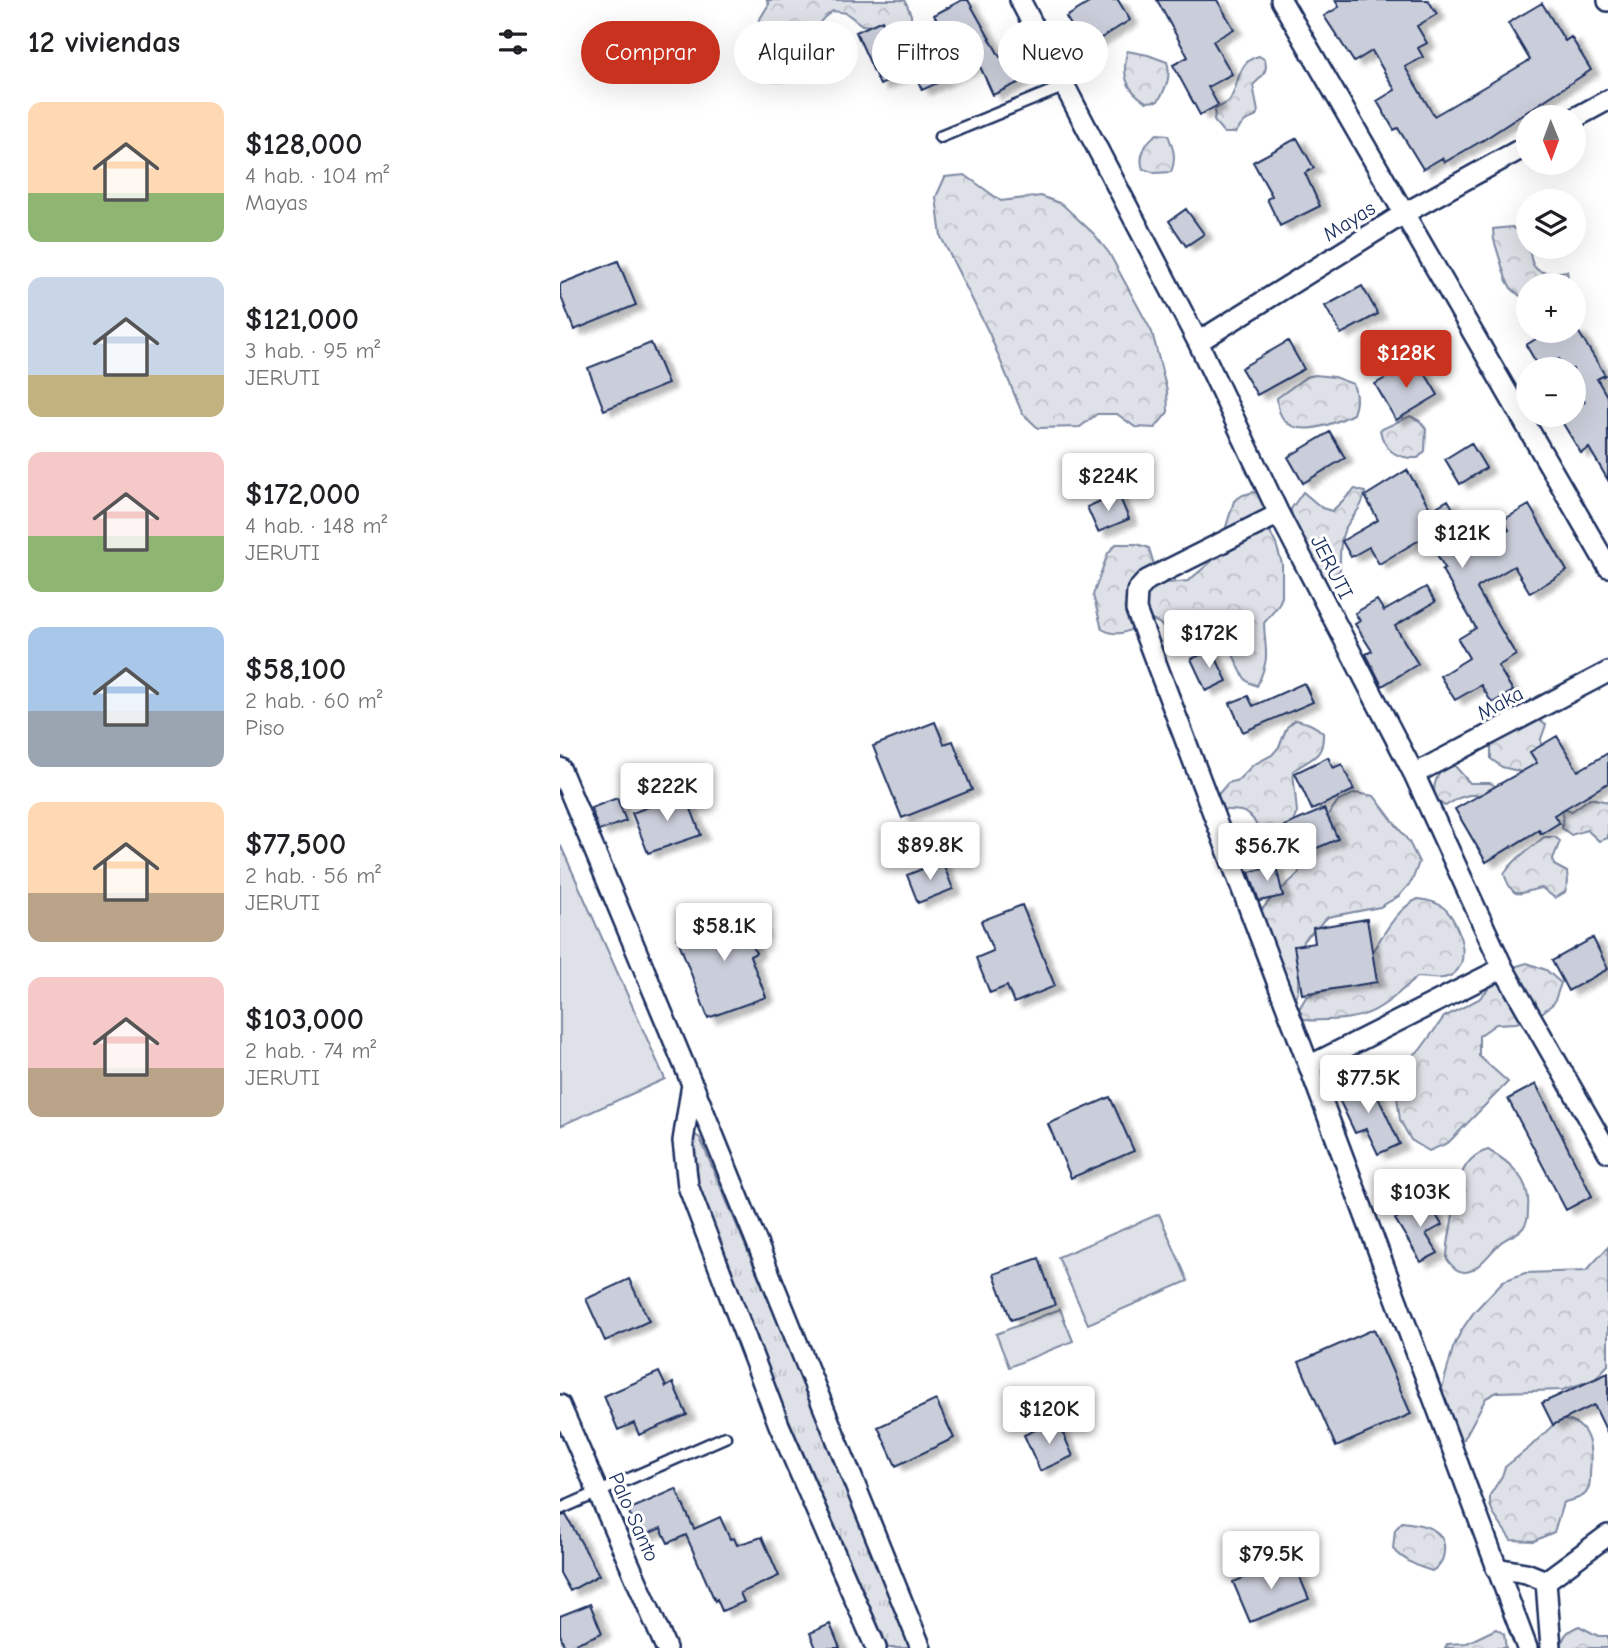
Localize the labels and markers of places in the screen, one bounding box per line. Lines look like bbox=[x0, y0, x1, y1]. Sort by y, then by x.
pin: $128K bbox=[1357, 330, 1455, 390]
pin: $224K bbox=[1059, 454, 1157, 513]
pin: $121K bbox=[1413, 510, 1511, 570]
pin: $172K bbox=[1160, 610, 1258, 670]
pin: $222K bbox=[618, 764, 716, 823]
pin: $89.8K bbox=[873, 822, 987, 882]
pin: $56.7K bbox=[1210, 824, 1324, 883]
pin: $58.1K bbox=[667, 904, 781, 963]
pin: $77.5K bbox=[1311, 1056, 1425, 1115]
pin: $103K bbox=[1371, 1170, 1469, 1229]
pin: $120K bbox=[1000, 1386, 1098, 1446]
pin: $79.5K bbox=[1214, 1532, 1328, 1591]

